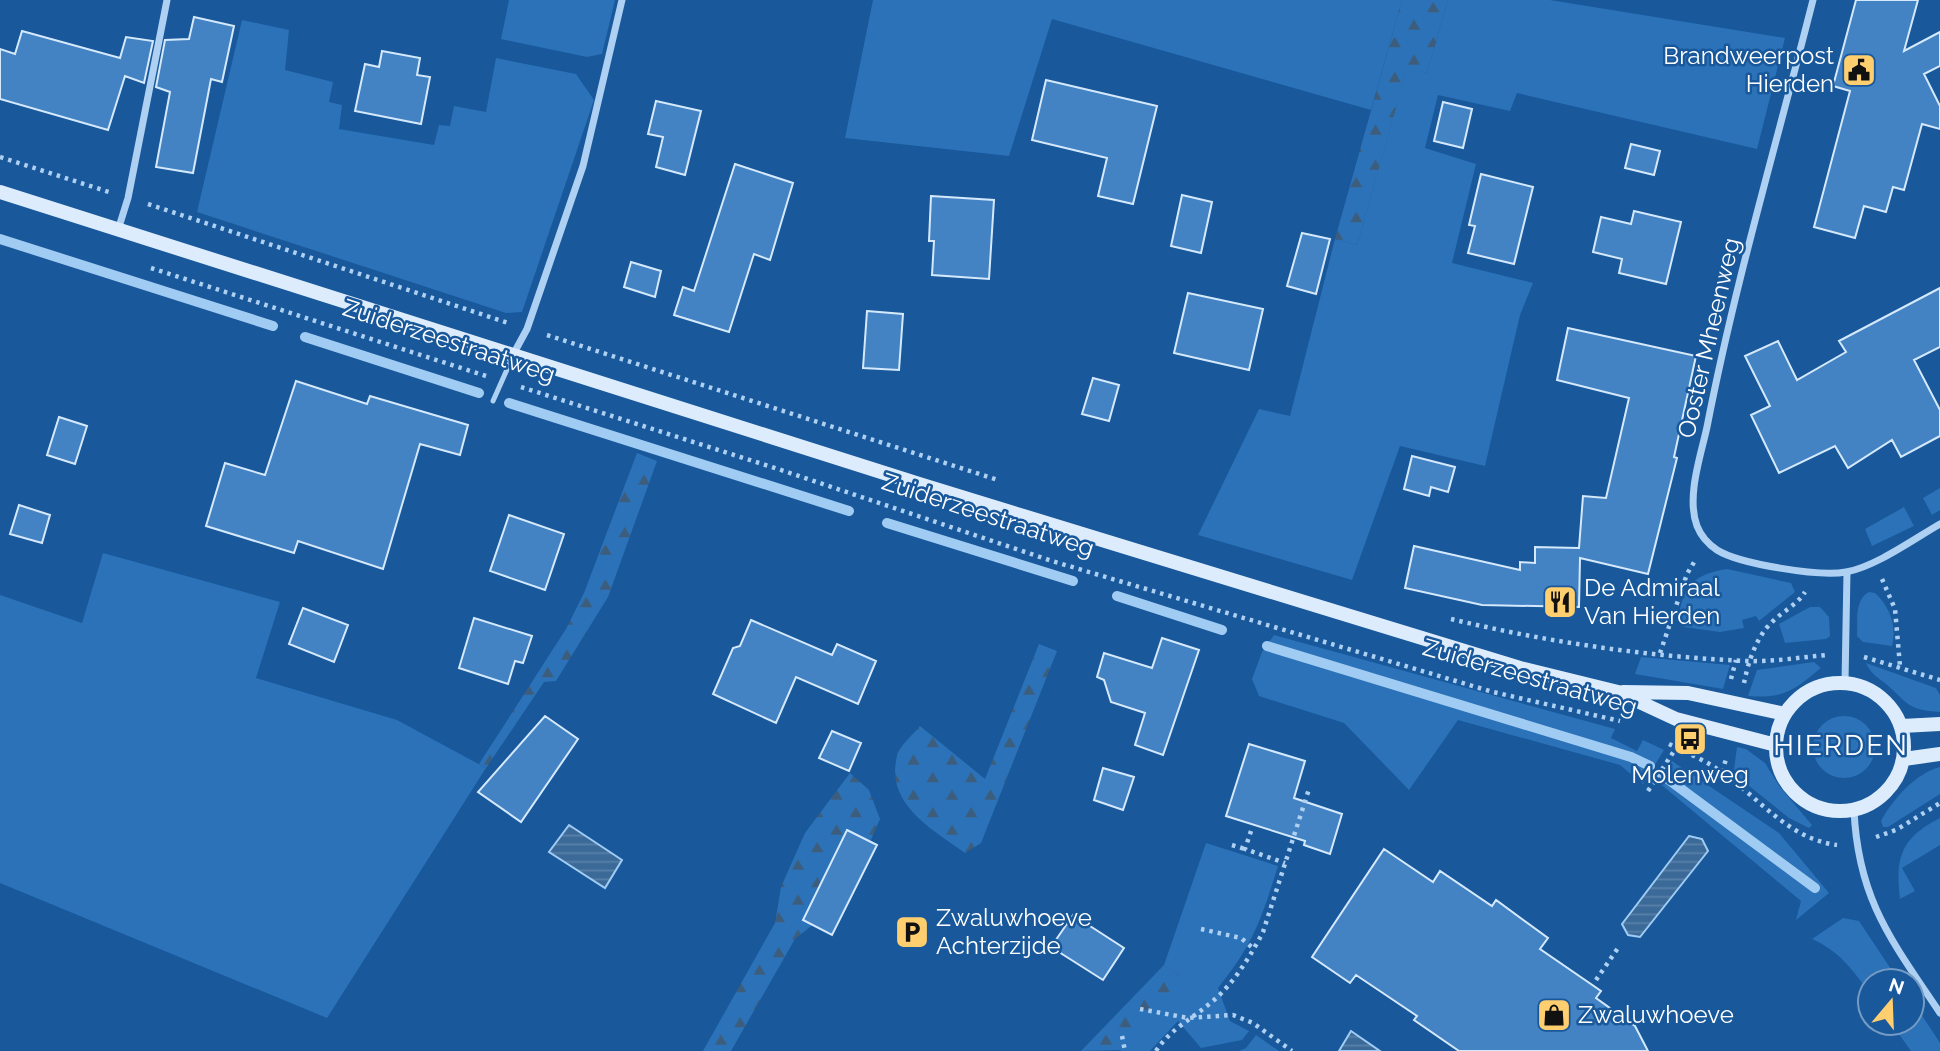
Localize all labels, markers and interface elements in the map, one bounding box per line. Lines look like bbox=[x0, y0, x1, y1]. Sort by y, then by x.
place label: Brandweerpost Hierden bbox=[1663, 41, 1834, 98]
public building icon: Brandweerpost Hierden bbox=[1840, 51, 1878, 89]
street label: Ooster Mheenweg bbox=[1671, 235, 1746, 441]
street label: Zuiderzeestraatweg bbox=[339, 293, 559, 389]
street label: Zuiderzeestraatweg bbox=[878, 467, 1098, 563]
place label: De Admiraal Van Hierden bbox=[1584, 573, 1720, 630]
restaurant icon: De Admiraal Van Hierden bbox=[1541, 583, 1579, 621]
street label: Zuiderzeestraatweg bbox=[1420, 632, 1641, 721]
bus stop icon: Molenweg bbox=[1671, 720, 1709, 758]
district label: HIERDEN bbox=[1773, 729, 1909, 762]
place label: Molenweg bbox=[1631, 760, 1749, 789]
place label: Zwaluwhoeve Achterzijde bbox=[936, 903, 1092, 960]
parking icon: Zwaluwhoeve Achterzijde bbox=[893, 913, 931, 951]
north arrow bbox=[1856, 967, 1926, 1037]
text: N bbox=[1886, 973, 1907, 999]
shop icon: Zwaluwhoeve bbox=[1535, 996, 1573, 1034]
place label: Zwaluwhoeve bbox=[1578, 1000, 1734, 1029]

